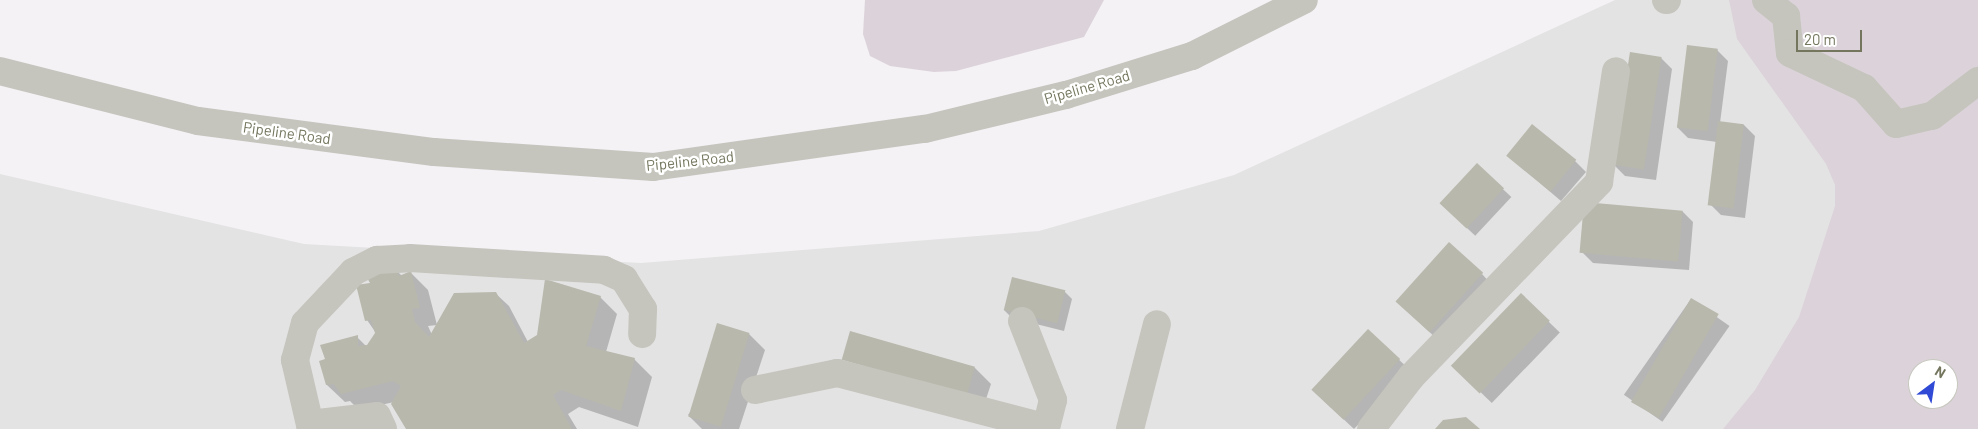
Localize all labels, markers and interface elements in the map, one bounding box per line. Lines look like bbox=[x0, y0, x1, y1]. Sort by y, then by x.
scale bar bbox=[1798, 20, 1864, 52]
text: 20 m bbox=[1804, 30, 1836, 48]
street label: Pipeline Road bbox=[1042, 66, 1132, 108]
street label: Pipeline Road bbox=[242, 118, 332, 148]
street label: Pipeline Road bbox=[645, 147, 735, 175]
north arrow bbox=[1908, 359, 1958, 409]
text: N bbox=[1932, 362, 1949, 381]

